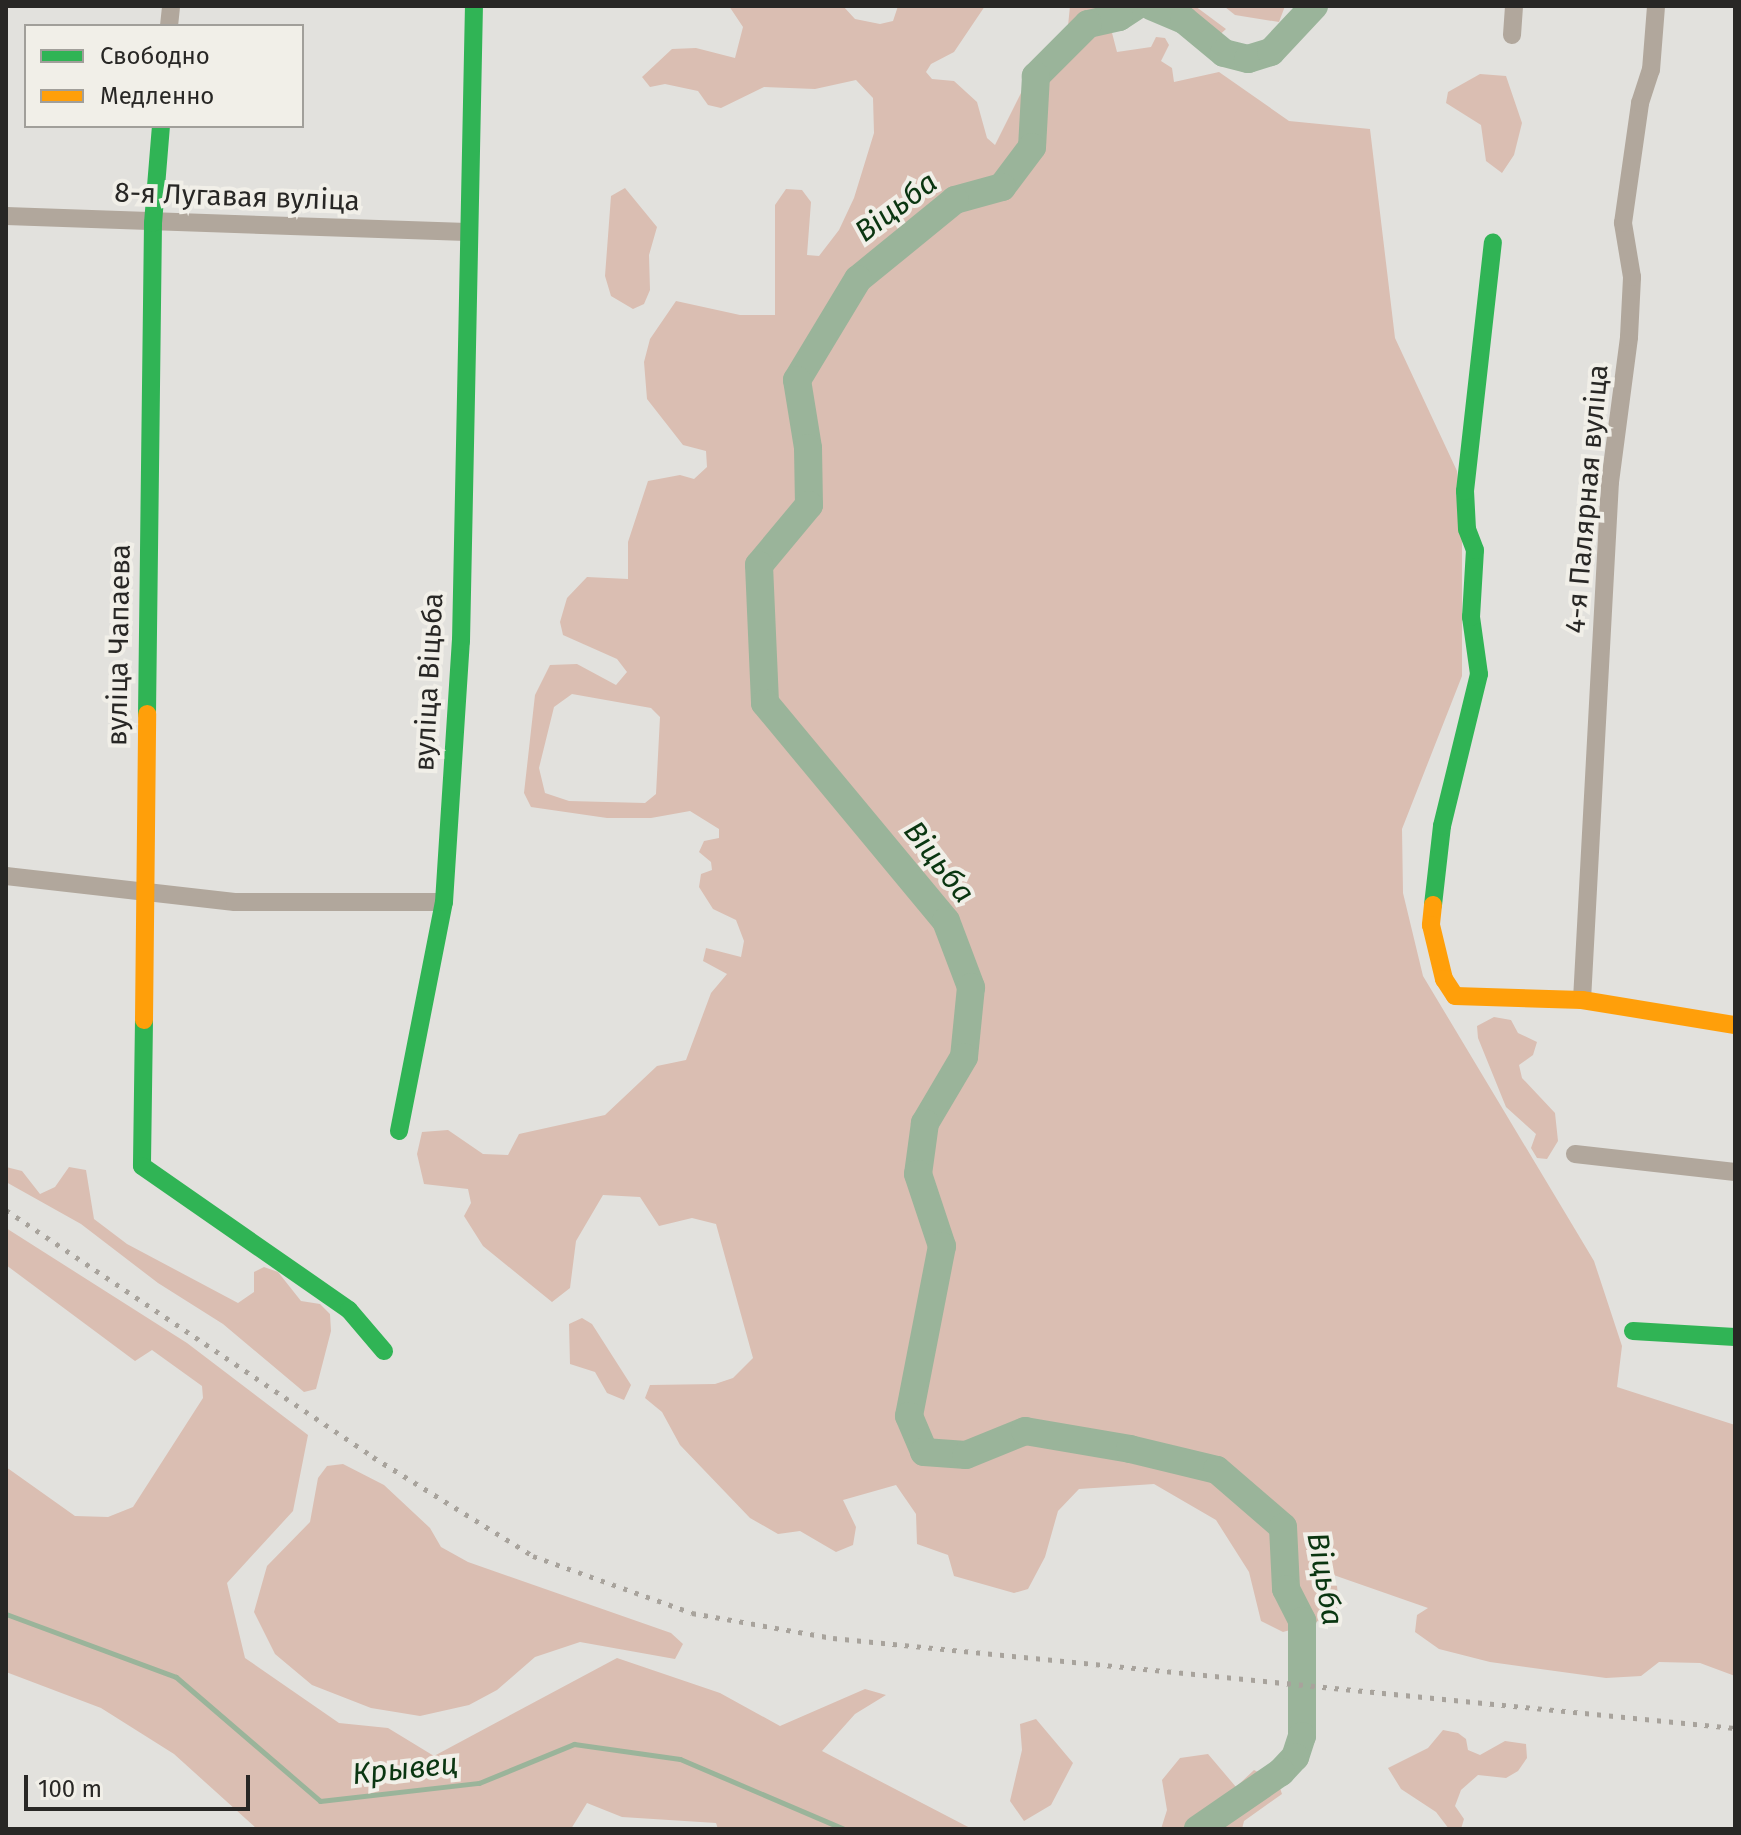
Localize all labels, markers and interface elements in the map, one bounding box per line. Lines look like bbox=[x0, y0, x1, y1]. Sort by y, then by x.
legend bbox=[24, 24, 304, 128]
text: Свободно bbox=[100, 42, 210, 70]
text: Медленно bbox=[100, 82, 214, 110]
water label: Віцьба bbox=[848, 164, 944, 250]
street label: 8-я Лугавая вуліца bbox=[114, 176, 360, 218]
street label: 4-я Палярная вуліца bbox=[1558, 363, 1616, 635]
street label: вуліца Чапаева bbox=[100, 544, 138, 746]
street label: вуліца Віцьба bbox=[408, 592, 450, 772]
water label: Віцьба bbox=[896, 814, 982, 910]
water label: Віцьба bbox=[1299, 1530, 1351, 1628]
water label: Крывец bbox=[350, 1746, 460, 1792]
scale bar bbox=[28, 1759, 254, 1809]
text: 100 m bbox=[38, 1775, 102, 1803]

